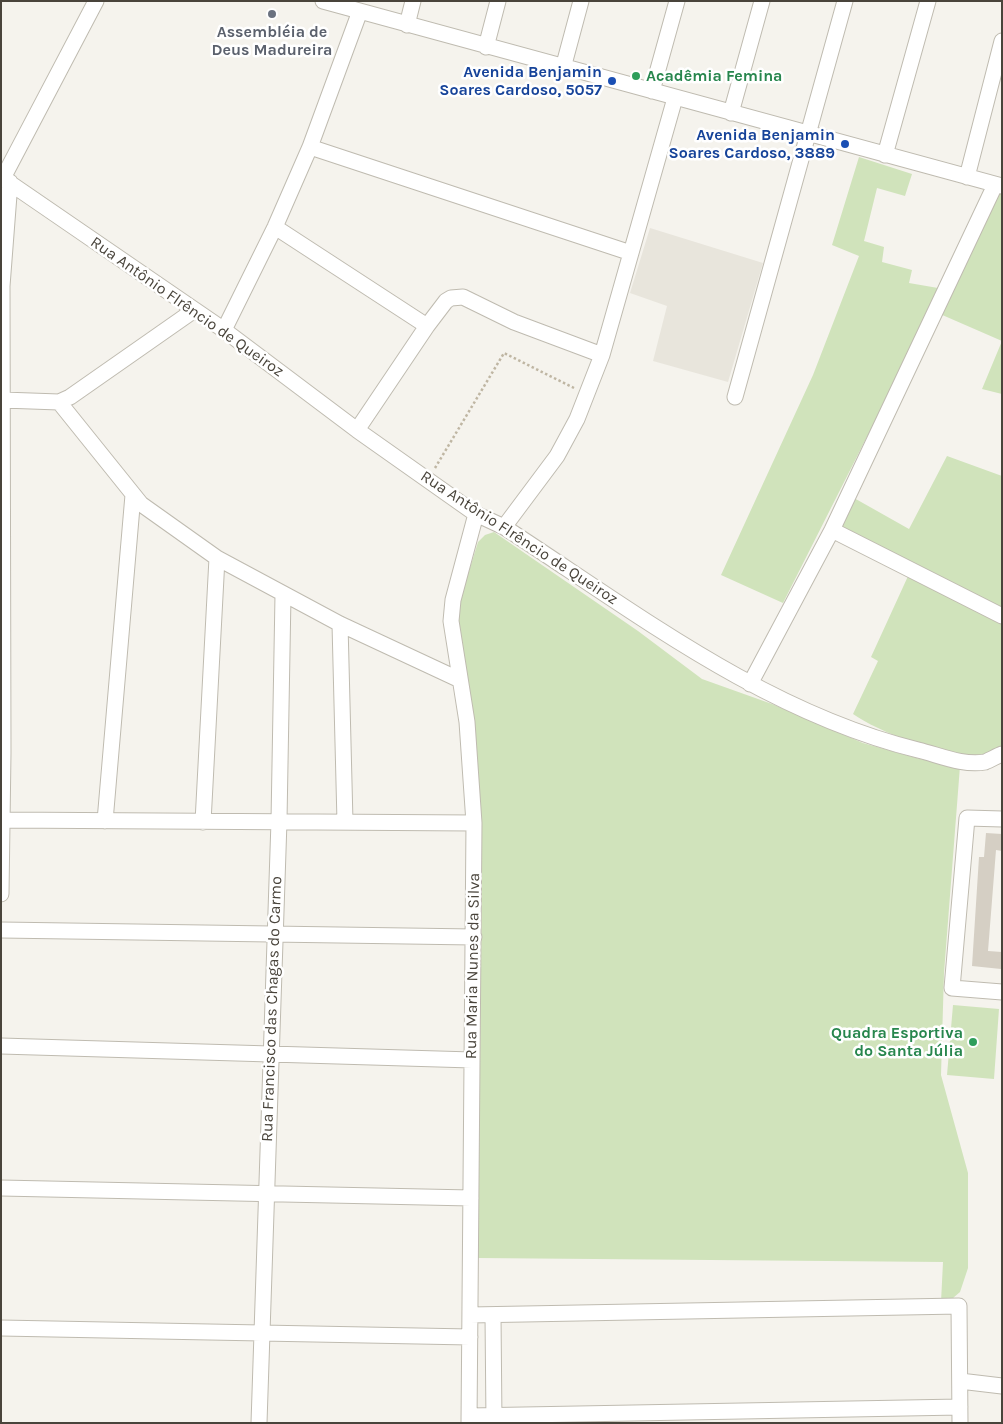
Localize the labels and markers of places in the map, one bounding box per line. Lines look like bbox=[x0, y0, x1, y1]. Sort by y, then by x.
marker: Assembléia de Deus Madureira bbox=[266, 8, 278, 20]
place label: Assembléia de Deus Madureira bbox=[212, 22, 332, 60]
place label: Avenida Benjamin Soares Cardoso, 5057 bbox=[439, 62, 602, 100]
place label: Acadêmia Femina bbox=[646, 66, 782, 86]
marker: Acadêmia Femina bbox=[630, 70, 642, 82]
marker: Avenida Benjamin Soares Cardoso, 5057 bbox=[606, 75, 618, 87]
place label: Avenida Benjamin Soares Cardoso, 3889 bbox=[668, 125, 835, 163]
marker: Avenida Benjamin Soares Cardoso, 3889 bbox=[839, 138, 851, 150]
place label: Quadra Esportiva do Santa Júlia bbox=[831, 1023, 963, 1061]
marker: Quadra Esportiva do Santa Júlia bbox=[967, 1036, 979, 1048]

